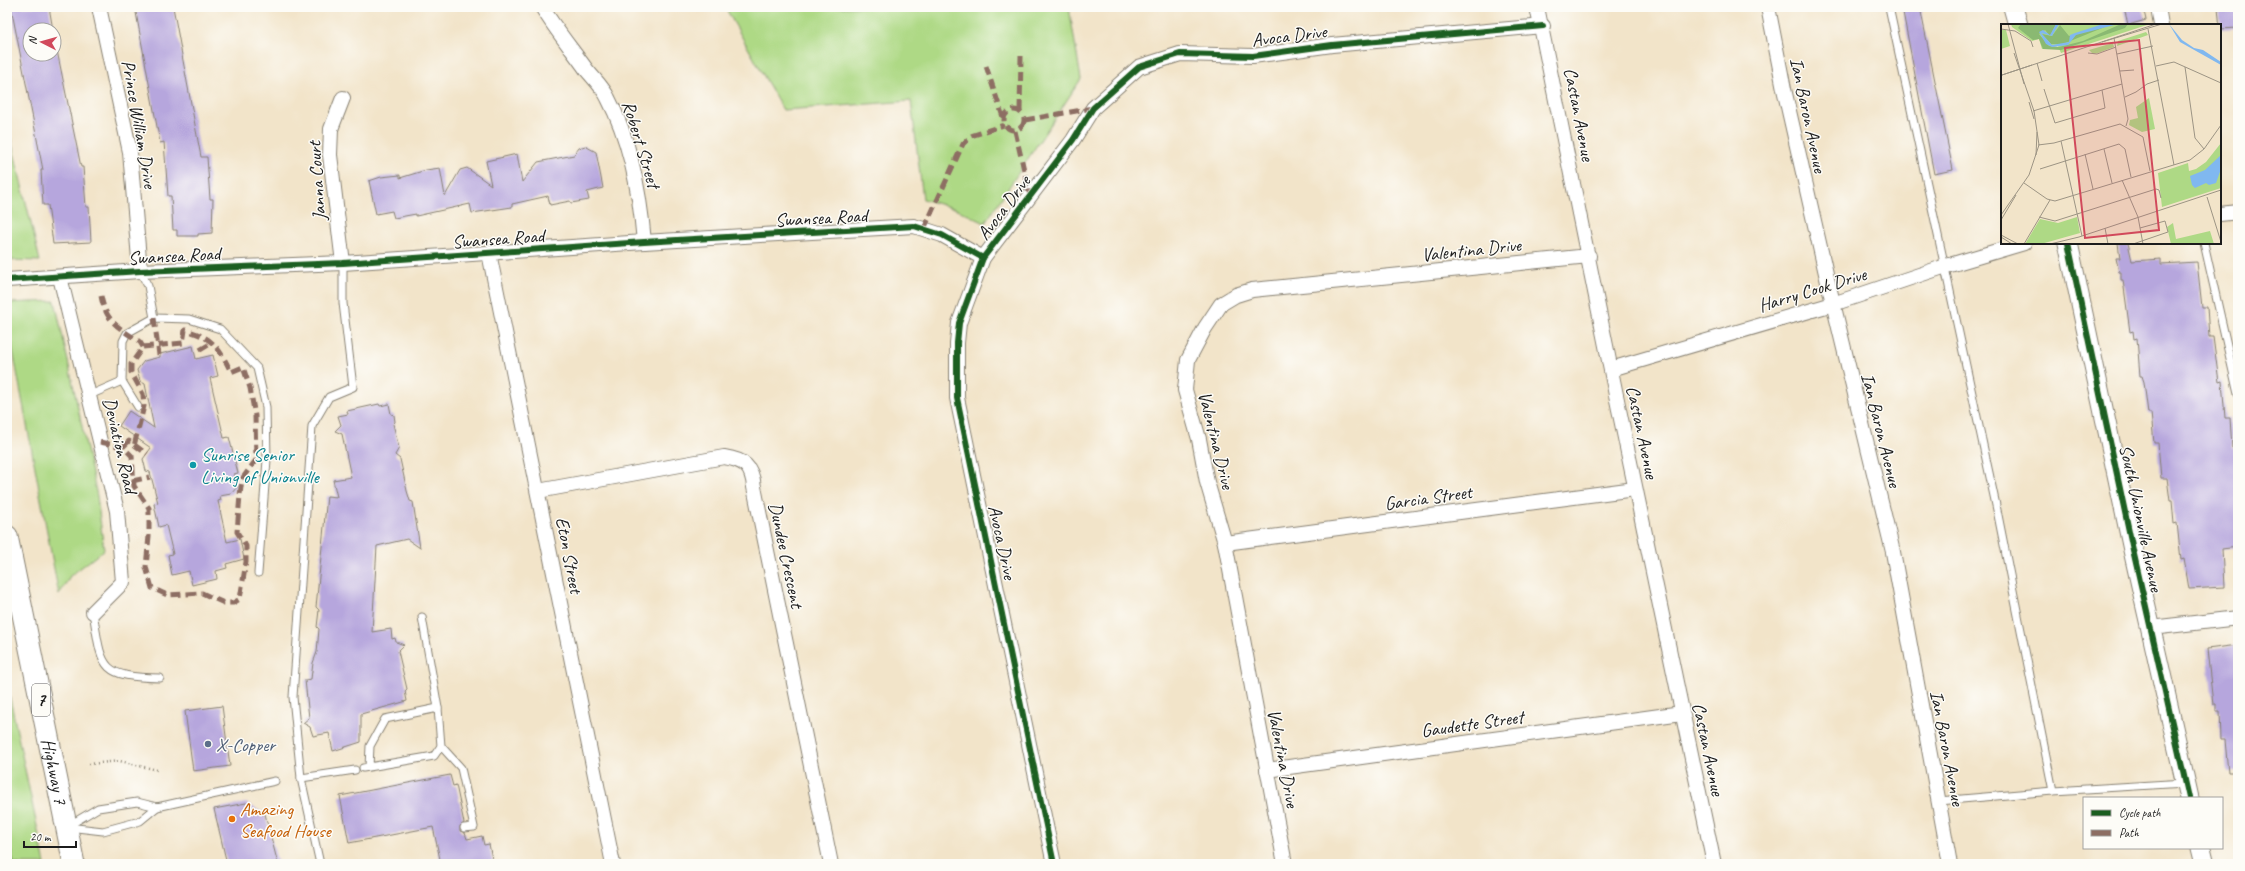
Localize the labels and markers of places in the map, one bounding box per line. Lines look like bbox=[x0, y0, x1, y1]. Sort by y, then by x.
place label: Sunrise Senior Living of Unionville bbox=[201, 443, 320, 489]
marker: Sunrise Senior Living of Unionville bbox=[188, 460, 198, 470]
place label: X-Copper bbox=[216, 733, 277, 757]
marker: X-Copper bbox=[203, 739, 213, 749]
place label: Amazing Seafood House bbox=[240, 797, 333, 843]
marker: Amazing Seafood House bbox=[227, 814, 237, 824]

